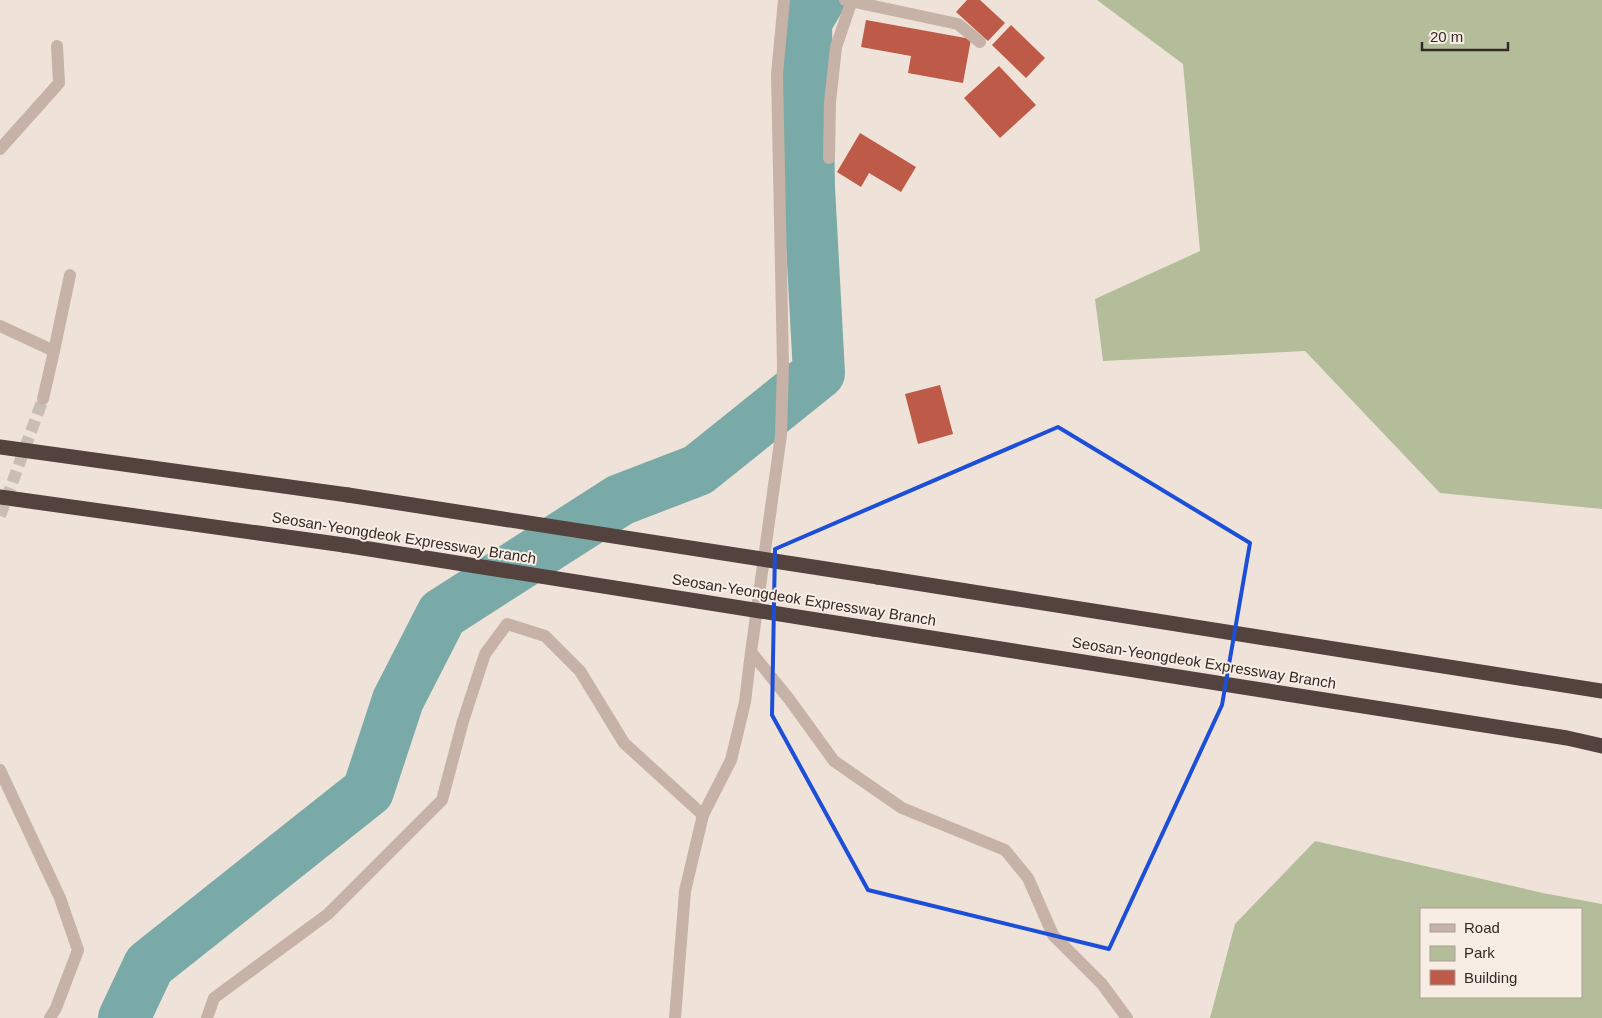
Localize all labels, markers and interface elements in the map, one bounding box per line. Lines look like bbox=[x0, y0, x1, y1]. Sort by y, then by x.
scale bar bbox=[1422, 20, 1508, 52]
text: 20 m bbox=[1430, 28, 1463, 45]
street label: Seosan-Yeongdeok Expressway Branch bbox=[271, 508, 537, 567]
street label: Seosan-Yeongdeok Expressway Branch bbox=[671, 570, 937, 629]
street label: Seosan-Yeongdeok Expressway Branch bbox=[1071, 633, 1337, 692]
legend bbox=[1420, 908, 1582, 998]
text: Road bbox=[1464, 919, 1500, 936]
text: Park bbox=[1464, 944, 1495, 961]
text: Building bbox=[1464, 969, 1517, 986]

